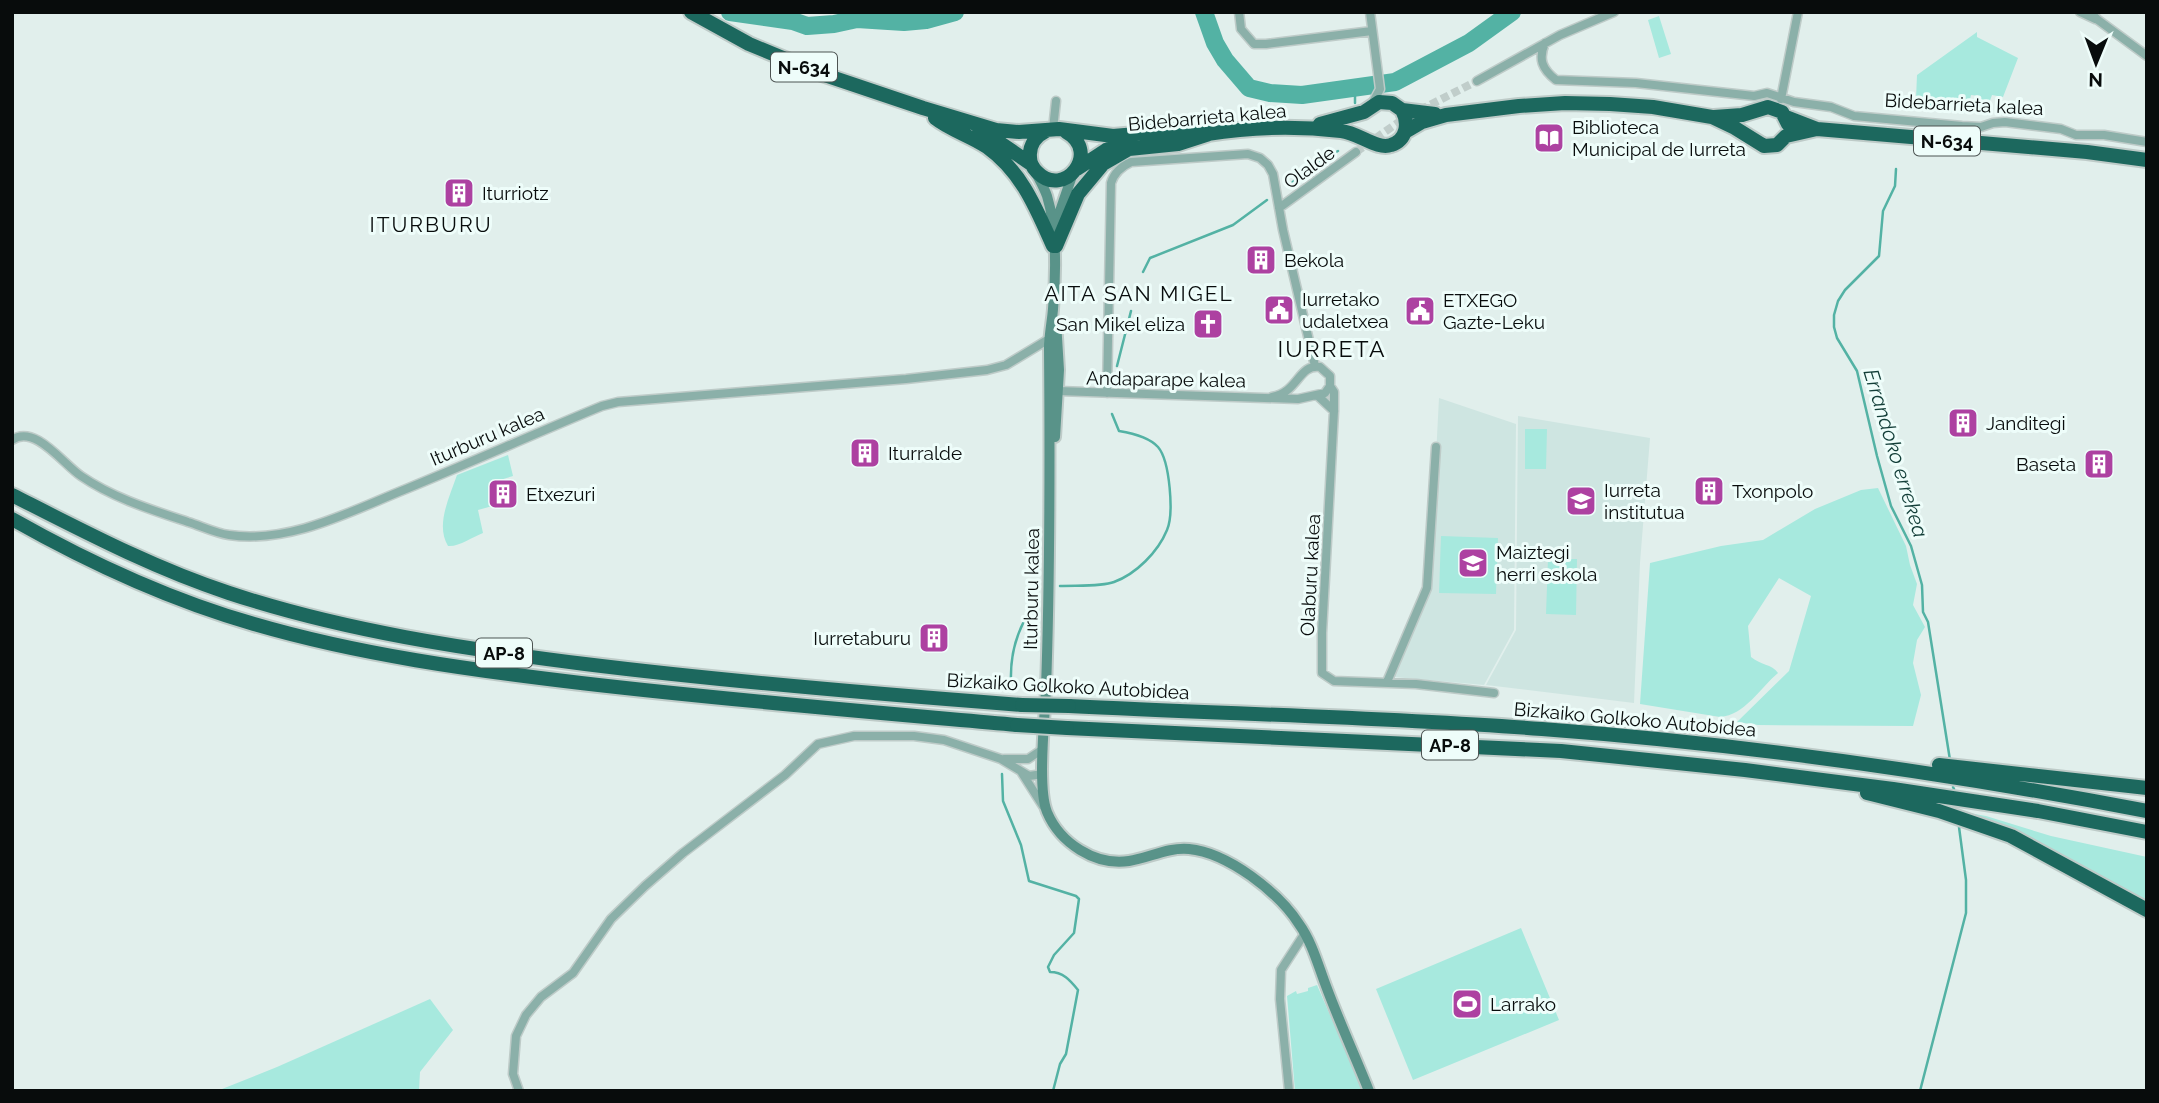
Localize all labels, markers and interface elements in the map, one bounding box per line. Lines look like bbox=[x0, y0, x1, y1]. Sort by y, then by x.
north arrow bbox=[2061, 28, 2131, 98]
road number: N-634 bbox=[771, 52, 837, 82]
text: N bbox=[2088, 69, 2103, 91]
street label: Bidebarrieta kalea bbox=[1884, 89, 2044, 119]
street label: Bidebarrieta kalea bbox=[1127, 99, 1287, 135]
place label: Biblioteca Municipal de Iurreta bbox=[1572, 116, 1746, 160]
library icon: Biblioteca Municipal de Iurreta bbox=[1532, 121, 1566, 155]
road number: N-634 bbox=[1914, 126, 1980, 156]
street label: Olalde bbox=[1279, 141, 1339, 193]
building icon: Iturriotz bbox=[442, 176, 476, 210]
place label: Iturriotz bbox=[482, 182, 549, 204]
district label: ITURBURU bbox=[370, 212, 493, 237]
building icon: Bekola bbox=[1244, 243, 1278, 277]
place label: Bekola bbox=[1284, 249, 1344, 271]
district label: AITA SAN MIGEL bbox=[1044, 281, 1234, 306]
place label: Iurretako udaletxea bbox=[1302, 288, 1389, 332]
place label: ETXEGO Gazte-Leku bbox=[1443, 289, 1545, 333]
public building icon: Iurretako udaletxea bbox=[1262, 293, 1296, 327]
public building icon: ETXEGO Gazte-Leku bbox=[1403, 294, 1437, 328]
church icon: San Mikel eliza bbox=[1191, 307, 1225, 341]
place label: San Mikel eliza bbox=[1056, 313, 1185, 335]
district label: IURRETA bbox=[1277, 335, 1387, 362]
water label: Errandoko errekea bbox=[1858, 366, 1934, 540]
street label: Andaparape kalea bbox=[1086, 367, 1246, 391]
street label: Iturburu kalea bbox=[427, 402, 547, 470]
building icon: Janditegi bbox=[1946, 406, 1980, 440]
place label: Janditegi bbox=[1986, 412, 2066, 434]
building icon: Iturralde bbox=[848, 436, 882, 470]
place label: Iturralde bbox=[888, 442, 962, 464]
building icon: Baseta bbox=[2082, 447, 2116, 481]
place label: Baseta bbox=[2016, 453, 2076, 475]
building icon: Txonpolo bbox=[1692, 474, 1726, 508]
building icon: Etxezuri bbox=[486, 477, 520, 511]
place label: Iurreta institutua bbox=[1604, 479, 1685, 523]
place label: Txonpolo bbox=[1732, 480, 1813, 502]
place label: Etxezuri bbox=[526, 483, 595, 505]
school or university icon: Iurreta institutua bbox=[1564, 484, 1598, 518]
street label: Olaburu kalea bbox=[1296, 513, 1324, 637]
street label: Iturburu kalea bbox=[1019, 528, 1043, 650]
place label: Maiztegi herri eskola bbox=[1496, 541, 1597, 585]
school or university icon: Maiztegi herri eskola bbox=[1456, 546, 1490, 580]
building icon: Iurretaburu bbox=[917, 621, 951, 655]
place label: Iurretaburu bbox=[813, 627, 911, 649]
road number: AP-8 bbox=[476, 638, 532, 668]
street label: Bizkaiko Golkoko Autobidea bbox=[946, 669, 1190, 703]
street label: Bizkaiko Golkoko Autobidea bbox=[1513, 697, 1757, 741]
road number: AP-8 bbox=[1422, 730, 1478, 760]
sports icon: Larrako bbox=[1450, 987, 1484, 1021]
place label: Larrako bbox=[1490, 993, 1556, 1015]

